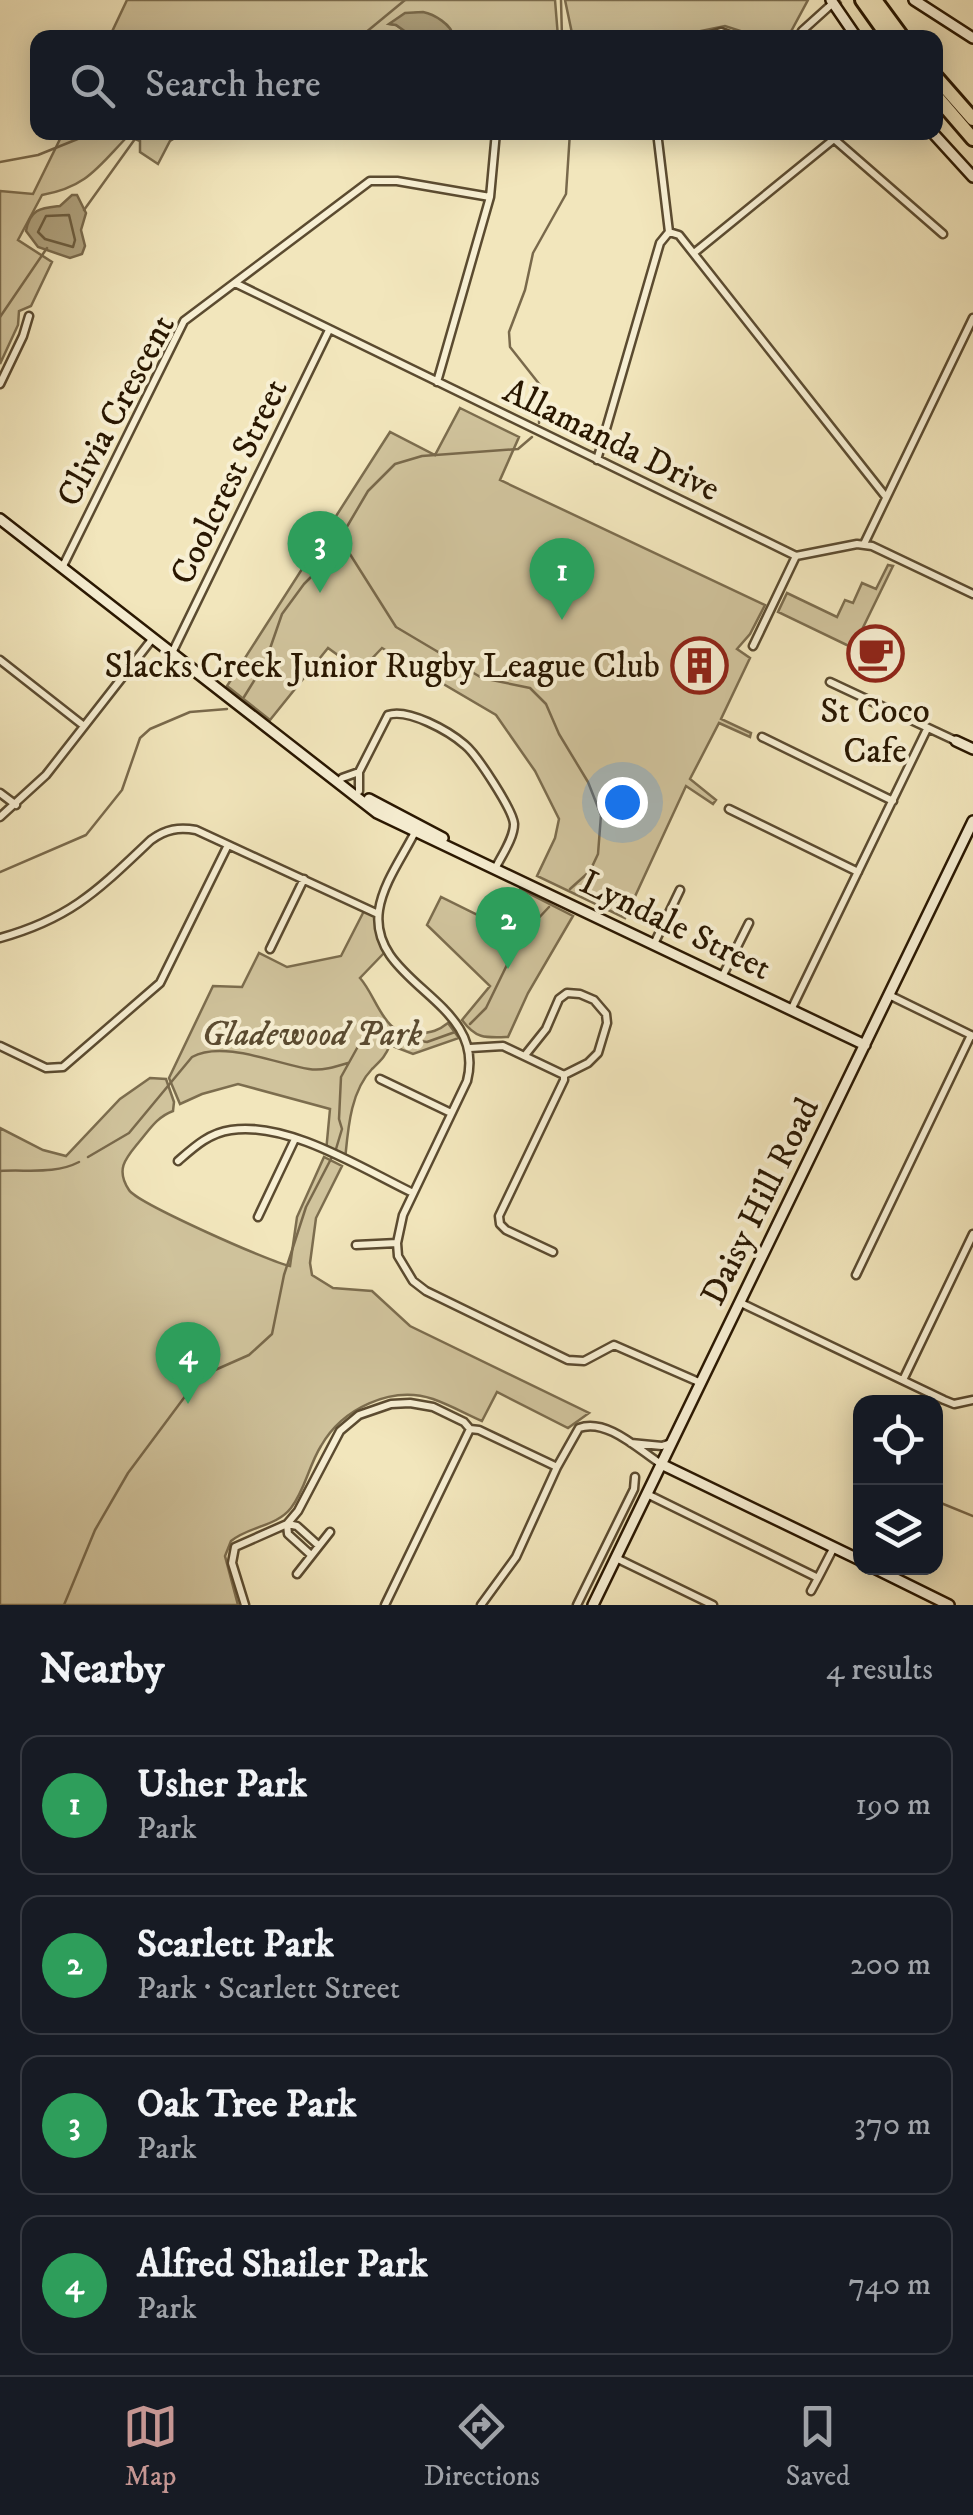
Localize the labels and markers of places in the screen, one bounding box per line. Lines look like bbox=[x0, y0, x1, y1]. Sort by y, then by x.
pin: 3 bbox=[288, 510, 352, 593]
pin: 1 bbox=[530, 538, 594, 620]
cafe icon: St Coco Cafe bbox=[845, 624, 905, 684]
building icon: Slacks Creek Junior Rugby League Club bbox=[669, 635, 729, 695]
place label: Slacks Creek Junior Rugby League Club bbox=[105, 645, 660, 689]
place label: St Coco Cafe bbox=[820, 690, 930, 774]
pin: 2 bbox=[476, 886, 540, 969]
pin: 4 bbox=[156, 1322, 220, 1404]

